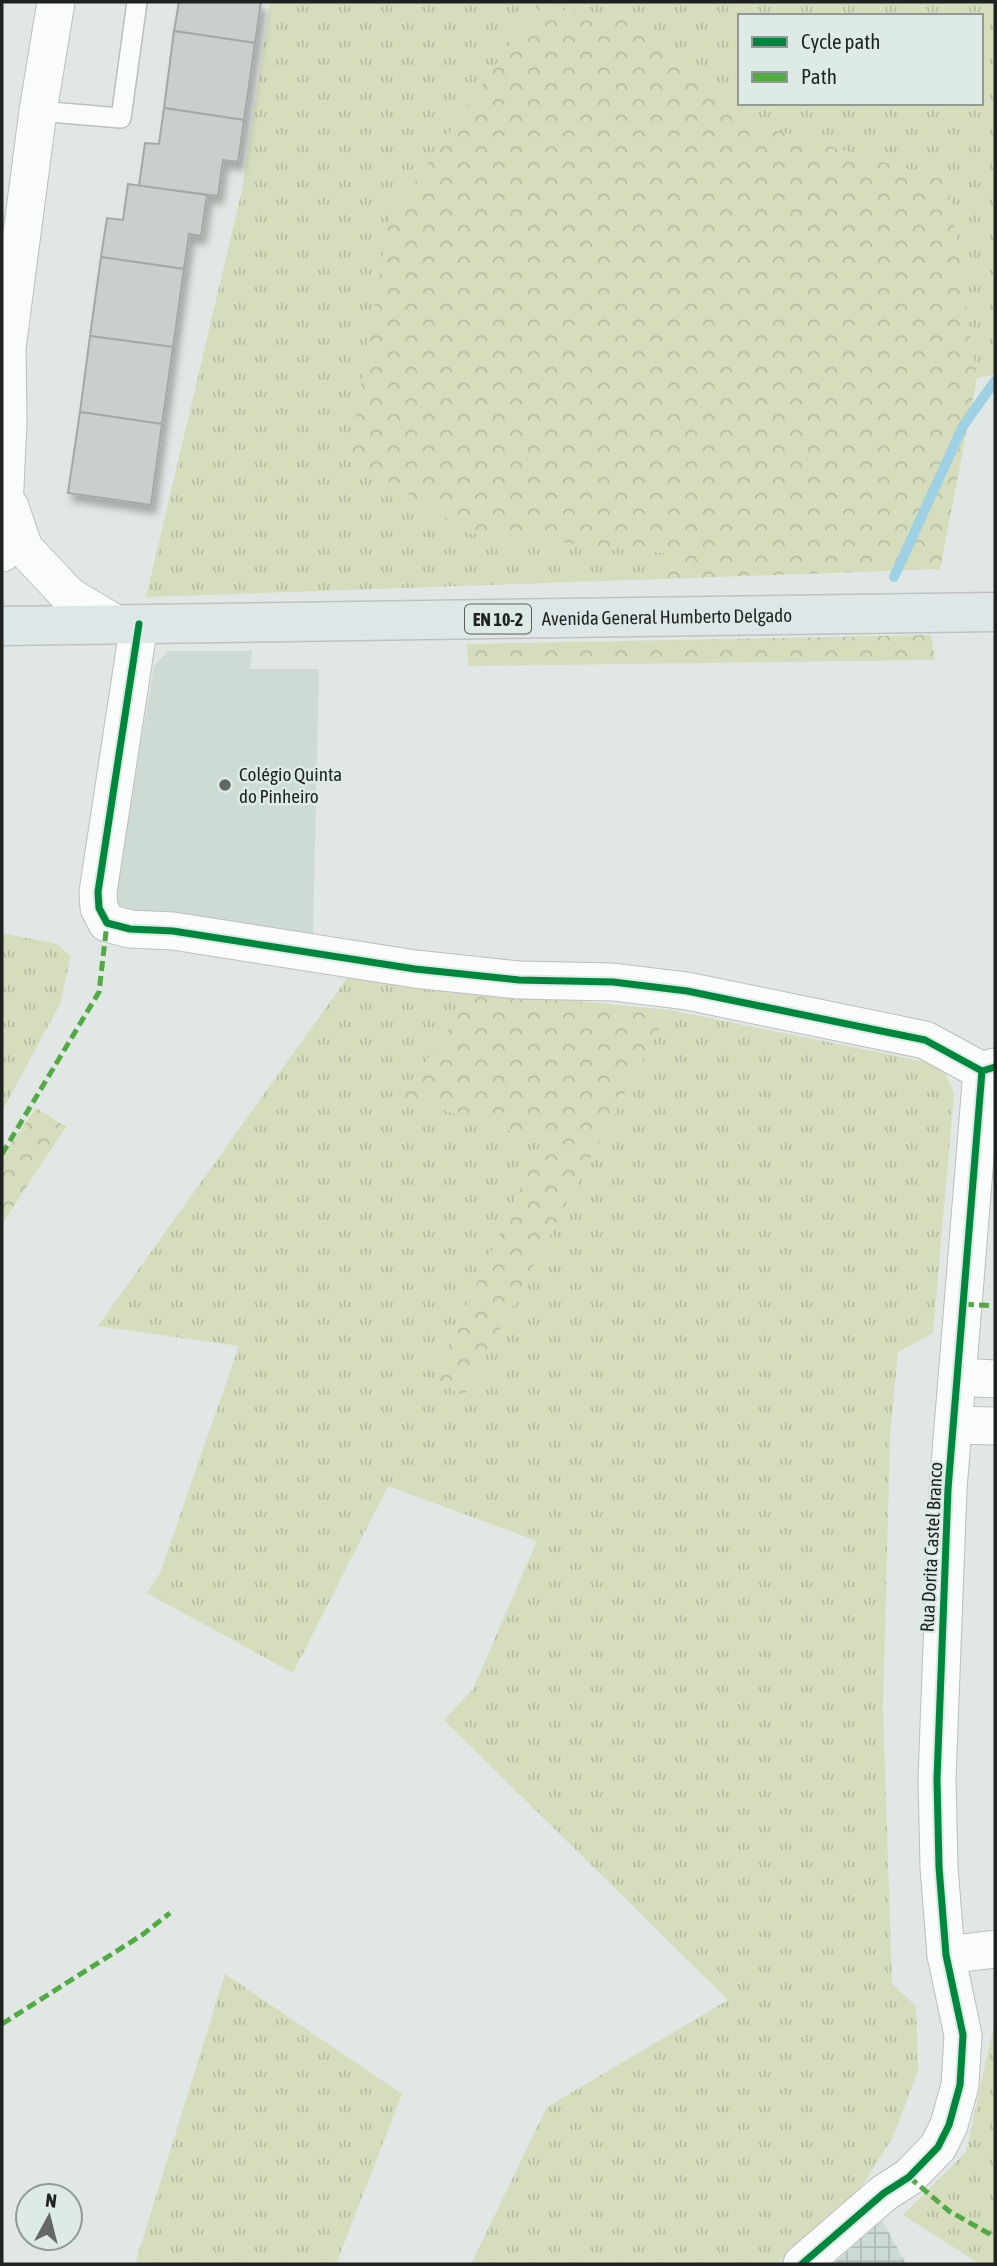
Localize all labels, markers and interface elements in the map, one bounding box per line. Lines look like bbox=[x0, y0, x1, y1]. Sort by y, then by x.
legend bbox=[738, 14, 983, 105]
text: Cycle path bbox=[801, 29, 880, 53]
text: Path bbox=[801, 64, 837, 88]
road number: EN 10-2 bbox=[465, 604, 531, 634]
street label: Avenida General Humberto Delgado bbox=[542, 604, 792, 629]
place label: Colégio Quinta do Pinheiro bbox=[239, 763, 342, 807]
marker: Colégio Quinta do Pinheiro bbox=[217, 777, 233, 793]
street label: Rua Dorita Castel Branco bbox=[916, 1461, 946, 1633]
north arrow bbox=[14, 2182, 84, 2252]
text: N bbox=[44, 2189, 58, 2212]

